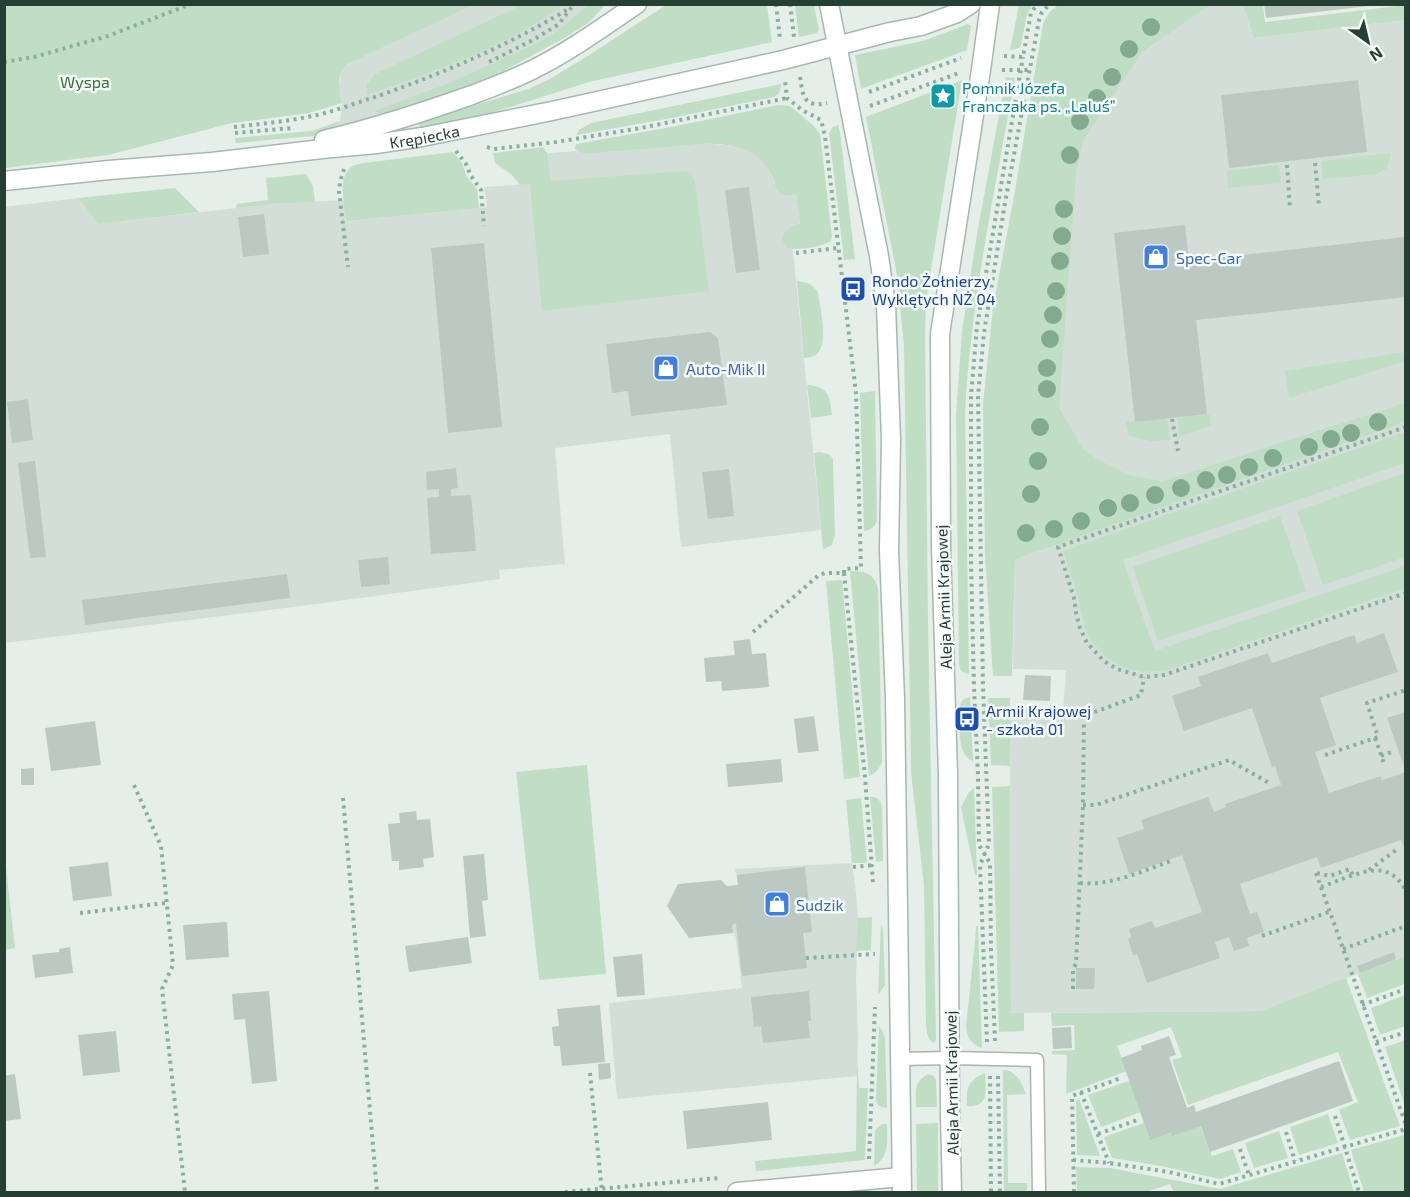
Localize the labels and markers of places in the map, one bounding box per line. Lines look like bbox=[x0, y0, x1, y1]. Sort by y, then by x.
place label: Pomnik Józefa Franczaka ps. „Laluś” bbox=[962, 78, 1116, 115]
place icon: Pomnik Józefa Franczaka ps. „Laluś” bbox=[928, 81, 958, 111]
shop icon: Spec-Car bbox=[1141, 242, 1171, 272]
place label: Spec-Car bbox=[1176, 248, 1242, 267]
place label: Rondo Żołnierzy Wyklętych NŻ 04 bbox=[872, 271, 996, 308]
bus stop icon: Rondo Żołnierzy Wyklętych NŻ 04 bbox=[838, 274, 868, 304]
shop icon: Auto-Mik II bbox=[651, 353, 681, 383]
place label: Auto-Mik II bbox=[686, 359, 765, 378]
place label: Armii Krajowej - szkoła 01 bbox=[986, 701, 1091, 738]
bus stop icon: Armii Krajowej - szkoła 01 bbox=[952, 704, 982, 734]
shop icon: Sudzik bbox=[762, 889, 792, 919]
place label: Sudzik bbox=[796, 895, 844, 914]

